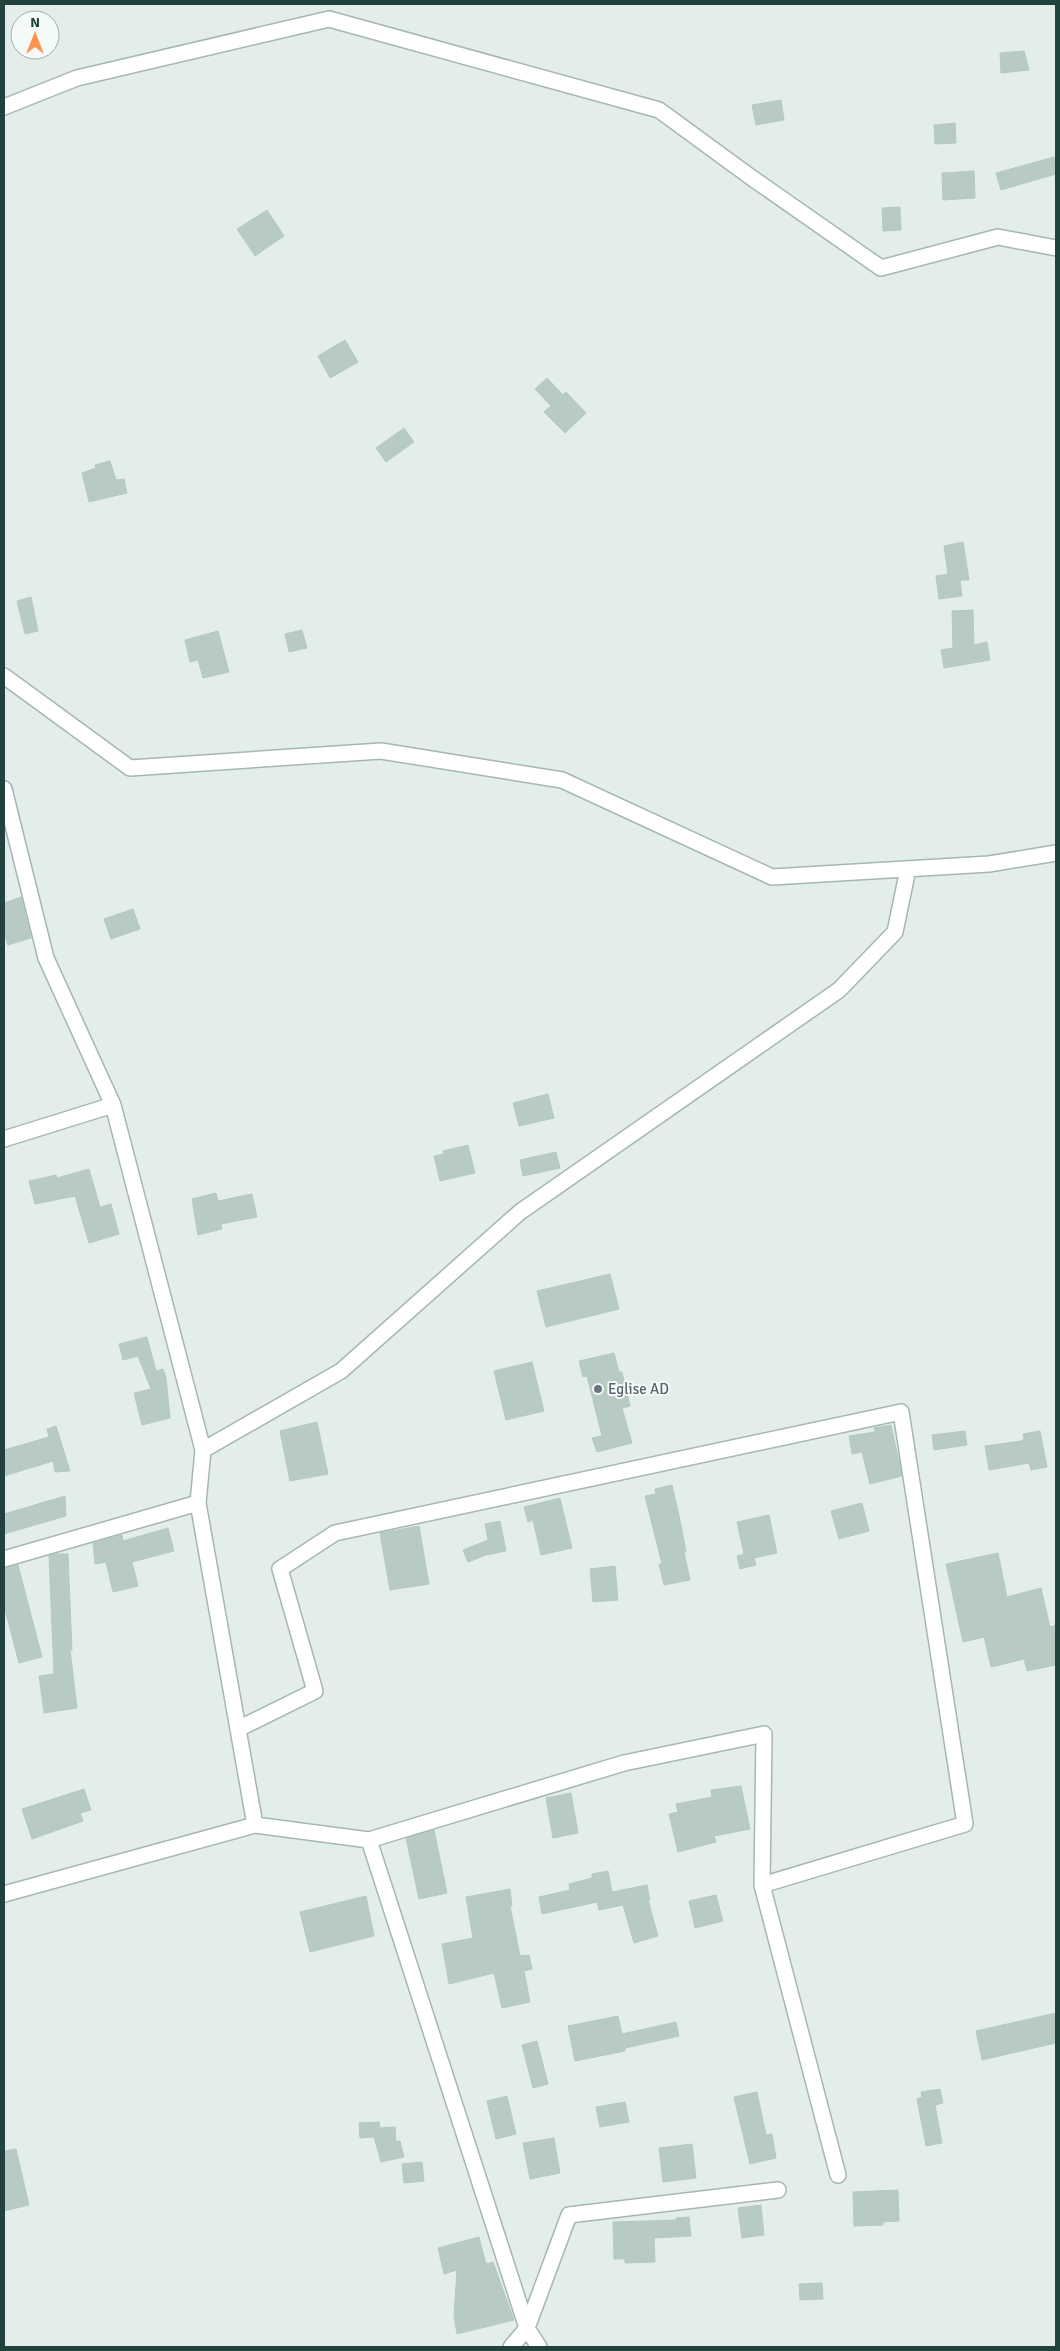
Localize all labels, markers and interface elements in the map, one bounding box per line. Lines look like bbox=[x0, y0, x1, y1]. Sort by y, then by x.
north arrow bbox=[10, 10, 60, 60]
text: N bbox=[30, 14, 40, 31]
place label: Eglise AD bbox=[608, 1380, 669, 1398]
marker: Eglise AD bbox=[592, 1383, 604, 1395]

